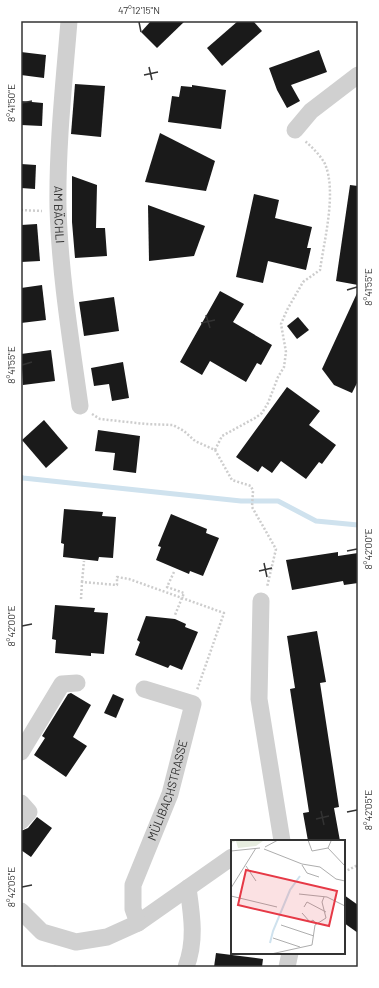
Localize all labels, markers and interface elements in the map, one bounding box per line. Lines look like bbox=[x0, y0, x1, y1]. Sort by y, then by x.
text: 47°12'15"N bbox=[118, 4, 160, 16]
text: 8°41'50"E bbox=[5, 84, 17, 122]
street label: AM BÄCHLI bbox=[52, 186, 68, 244]
text: 8°41'55"E bbox=[362, 268, 374, 306]
text: 8°41'55"E bbox=[5, 346, 17, 384]
text: 8°42'00"E bbox=[362, 528, 374, 570]
text: 8°42'00"E bbox=[5, 605, 17, 647]
street label: MÜLIBACHSTRASSE bbox=[144, 738, 190, 842]
text: 8°42'05"E bbox=[362, 790, 374, 830]
inset map bbox=[231, 840, 345, 954]
text: 8°42'05"E bbox=[5, 867, 17, 907]

